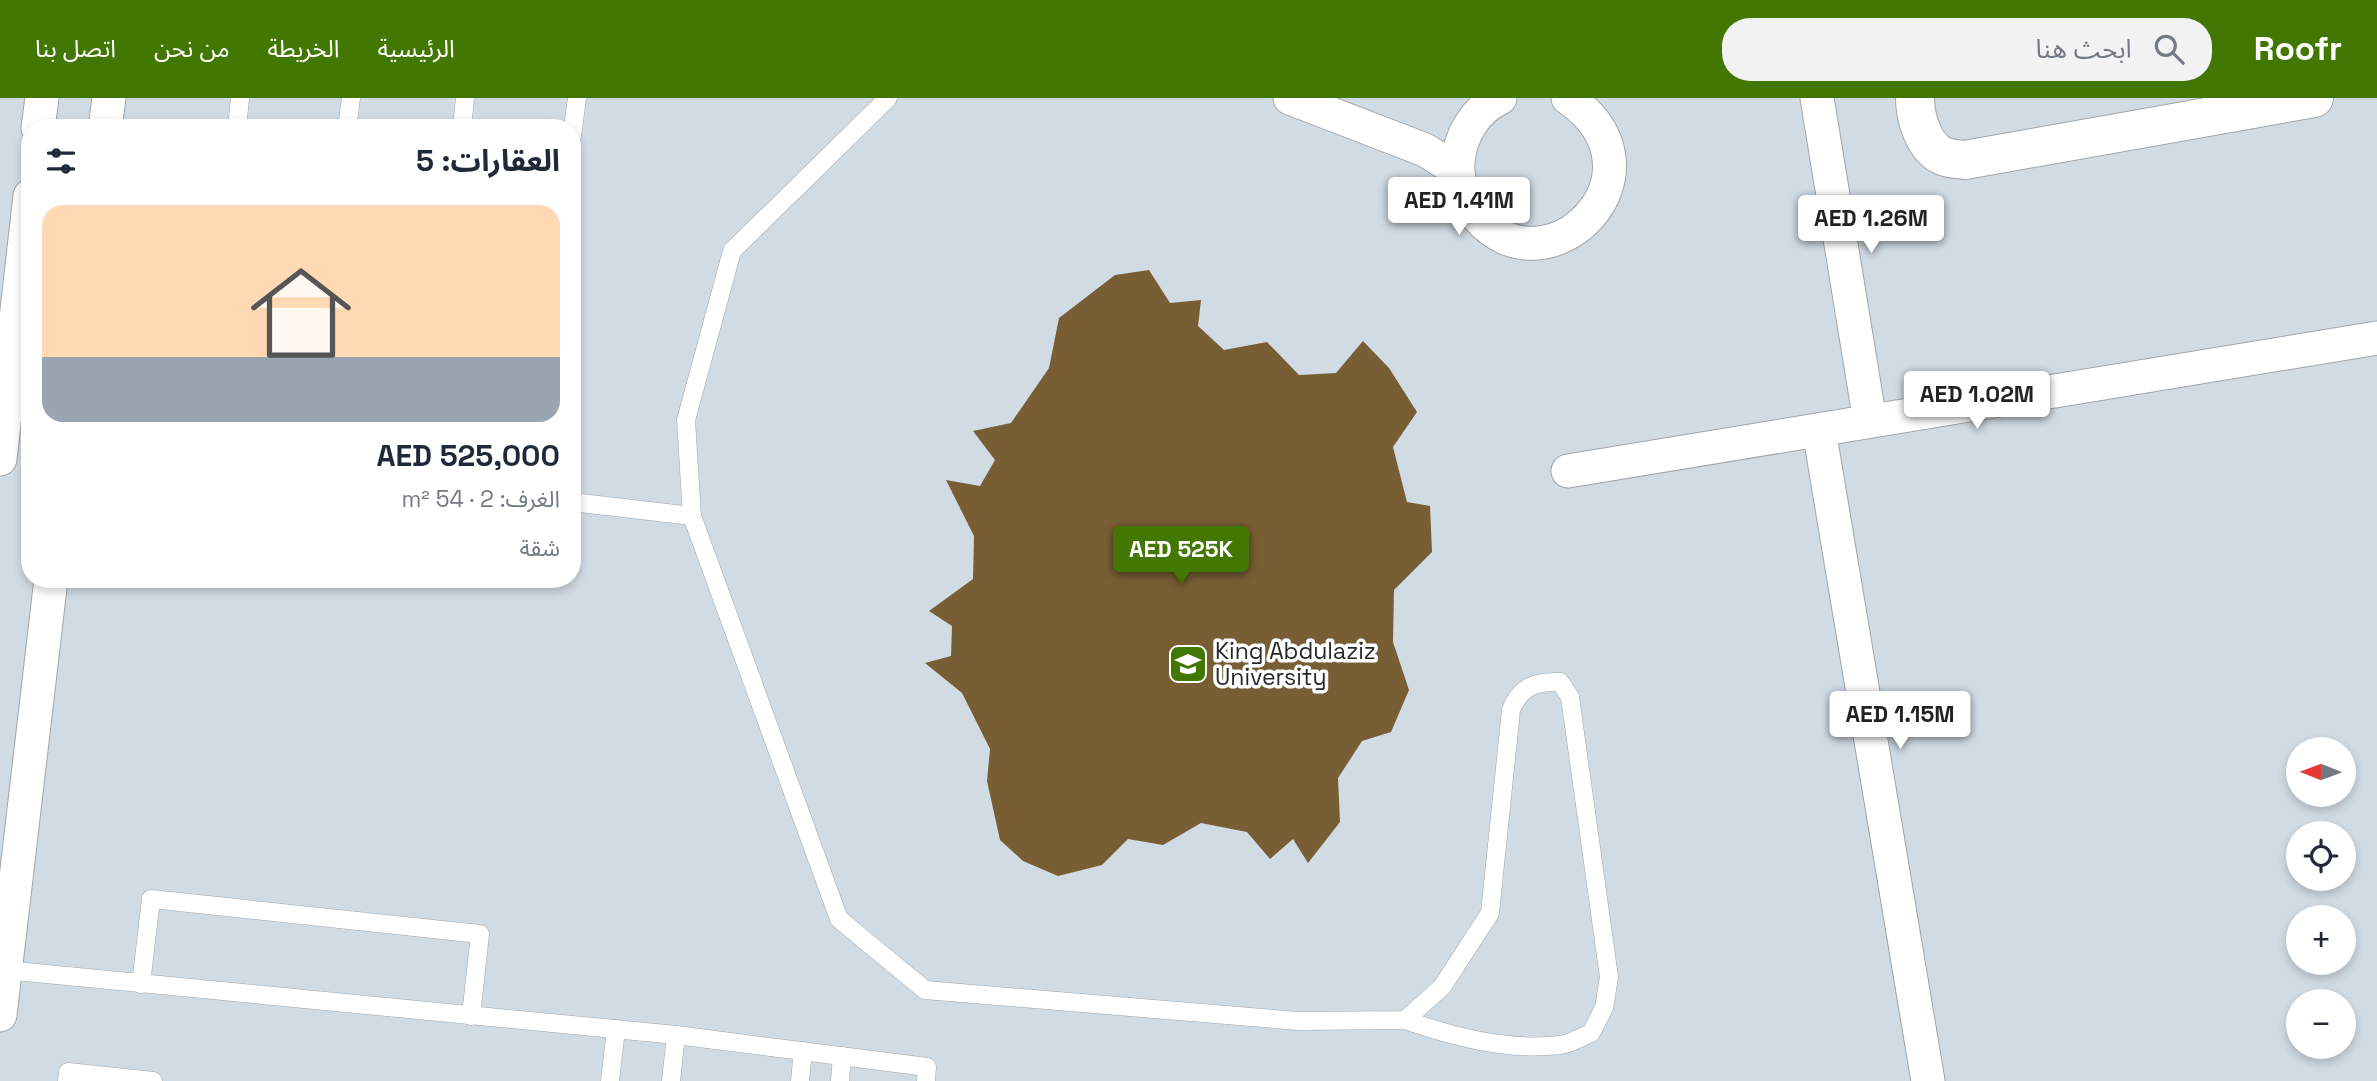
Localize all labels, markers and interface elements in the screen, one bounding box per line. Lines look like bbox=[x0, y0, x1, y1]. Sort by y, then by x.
search box bbox=[1722, 18, 2212, 81]
text: Roofr bbox=[2254, 28, 2342, 70]
icon: search bbox=[2150, 30, 2188, 68]
text: ابحث هنا bbox=[2036, 32, 2132, 66]
text: اتصل بنا bbox=[35, 33, 116, 64]
text: من نحن bbox=[154, 33, 230, 64]
text: الخريطة bbox=[268, 33, 340, 64]
text: الرئيسية bbox=[378, 33, 455, 64]
text: العقارات: 5 bbox=[416, 141, 560, 180]
icon: filters bbox=[42, 142, 80, 180]
pin: AED 1.41M bbox=[1379, 178, 1539, 237]
text: AED 1.41M bbox=[1404, 185, 1514, 215]
pin: AED 1.26M bbox=[1791, 195, 1951, 255]
text: AED 1.26M bbox=[1814, 203, 1928, 233]
icon: home bbox=[238, 250, 364, 376]
pin: AED 1.02M bbox=[1897, 372, 2057, 431]
text: AED 1.02M bbox=[1920, 379, 2034, 409]
text: AED 525,000 bbox=[376, 436, 560, 475]
text: الغرف: 2 · 54 m² bbox=[402, 484, 560, 514]
pin: AED 525K bbox=[1109, 526, 1253, 586]
text: شقة bbox=[519, 533, 560, 563]
text: AED 525K bbox=[1129, 534, 1233, 564]
place label: King Abdulaziz University bbox=[1215, 636, 1376, 692]
school or university icon: King Abdulaziz University bbox=[1167, 643, 1209, 685]
pin: AED 1.15M bbox=[1820, 692, 1980, 751]
text: AED 1.15M bbox=[1845, 699, 1955, 729]
north arrow bbox=[2286, 737, 2356, 807]
map controls bbox=[2286, 737, 2356, 1059]
button: locate bbox=[2286, 821, 2356, 891]
button: + bbox=[2286, 905, 2356, 975]
button: − bbox=[2286, 989, 2356, 1059]

